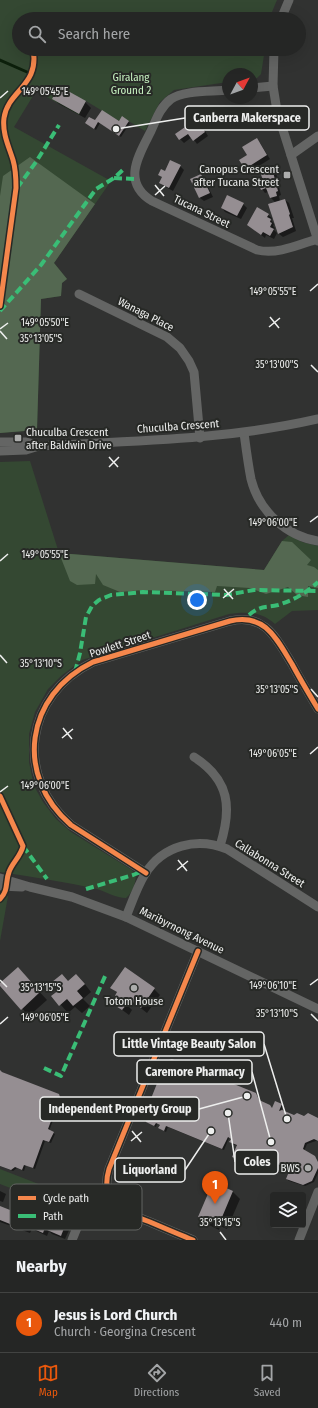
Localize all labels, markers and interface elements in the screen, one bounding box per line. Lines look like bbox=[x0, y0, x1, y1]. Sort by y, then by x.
search box bbox=[12, 12, 306, 56]
icon: search bbox=[26, 23, 48, 45]
text: Search here bbox=[58, 25, 130, 43]
north arrow bbox=[222, 68, 258, 104]
park label: Giralang Ground 2 bbox=[111, 71, 151, 97]
text: 149°05'45"E bbox=[22, 86, 69, 98]
callout: Canberra Makerspace bbox=[185, 106, 309, 130]
text: Canberra Makerspace bbox=[193, 111, 301, 125]
place label: Canopus Crescent after Tucana Street bbox=[194, 163, 279, 189]
marker: Canopus Crescent after Tucana Street bbox=[282, 170, 292, 180]
street label: Tucana Street bbox=[171, 192, 233, 231]
text: 149°05'55"E bbox=[250, 286, 297, 298]
street label: Wanaga Place bbox=[116, 295, 176, 334]
text: 149°05'50"E bbox=[21, 317, 69, 329]
text: 35°13'05"S bbox=[20, 333, 62, 345]
text: 35°13'00"S bbox=[255, 359, 299, 371]
street label: Chuculba Crescent bbox=[136, 417, 220, 436]
place label: Chuculba Crescent after Baldwin Drive bbox=[26, 426, 112, 452]
marker: Chuculba Crescent after Baldwin Drive bbox=[13, 433, 23, 443]
text: 149°06'00"E bbox=[249, 517, 298, 529]
text: 149°05'55"E bbox=[22, 549, 69, 561]
your location bbox=[187, 590, 207, 610]
street label: Powlett Street bbox=[88, 628, 153, 660]
text: 35°13'10"S bbox=[20, 658, 62, 670]
text: 35°13'05"S bbox=[256, 684, 298, 696]
text: 149°06'05"E bbox=[249, 748, 297, 760]
text: 149°06'00"E bbox=[21, 780, 70, 792]
street label: Callabonna Street bbox=[232, 837, 308, 890]
street label: Maribyrnong Avenue bbox=[137, 904, 226, 957]
text: 149°06'10"E bbox=[249, 980, 297, 992]
text: 35°13'15"S bbox=[20, 982, 62, 994]
marker: Totom House bbox=[129, 983, 139, 993]
place label: Totom House bbox=[105, 995, 163, 1008]
text: 35°13'10"S bbox=[256, 1008, 298, 1020]
text: 149°06'05"E bbox=[21, 1012, 69, 1024]
callout: Little Vintage Beauty Salon bbox=[114, 1032, 264, 1056]
text: Little Vintage Beauty Salon bbox=[122, 1037, 256, 1051]
callout: Caremore Pharmacy bbox=[137, 1060, 252, 1084]
text: Caremore Pharmacy bbox=[145, 1065, 245, 1079]
callout: Independent Property Group bbox=[40, 1097, 199, 1121]
text: Independent Property Group bbox=[48, 1102, 192, 1116]
callout: Coles bbox=[235, 1150, 278, 1174]
text: Coles bbox=[243, 1155, 271, 1169]
callout: Liquorland bbox=[115, 1158, 185, 1182]
place label: BWS bbox=[280, 1162, 301, 1175]
text: Liquorland bbox=[123, 1163, 177, 1177]
marker: BWS bbox=[303, 1163, 313, 1173]
pin: 1 bbox=[202, 1171, 228, 1204]
legend bbox=[10, 1184, 142, 1230]
text: Cycle path bbox=[43, 1192, 89, 1205]
map controls bbox=[270, 1192, 306, 1228]
button: layers bbox=[270, 1192, 306, 1228]
text: Path bbox=[43, 1210, 63, 1223]
text: 35°13'15"S bbox=[199, 1217, 241, 1229]
text: Nearby bbox=[16, 1256, 67, 1277]
text: Jesus is Lord Church bbox=[54, 1306, 177, 1324]
text: 1 bbox=[26, 1315, 32, 1330]
text: 440 m bbox=[270, 1315, 302, 1330]
text: Church · Georgina Crescent bbox=[54, 1324, 196, 1339]
tab: Map bbox=[37, 1362, 59, 1399]
tab: Directions bbox=[134, 1362, 179, 1399]
tab: Saved bbox=[254, 1362, 281, 1399]

